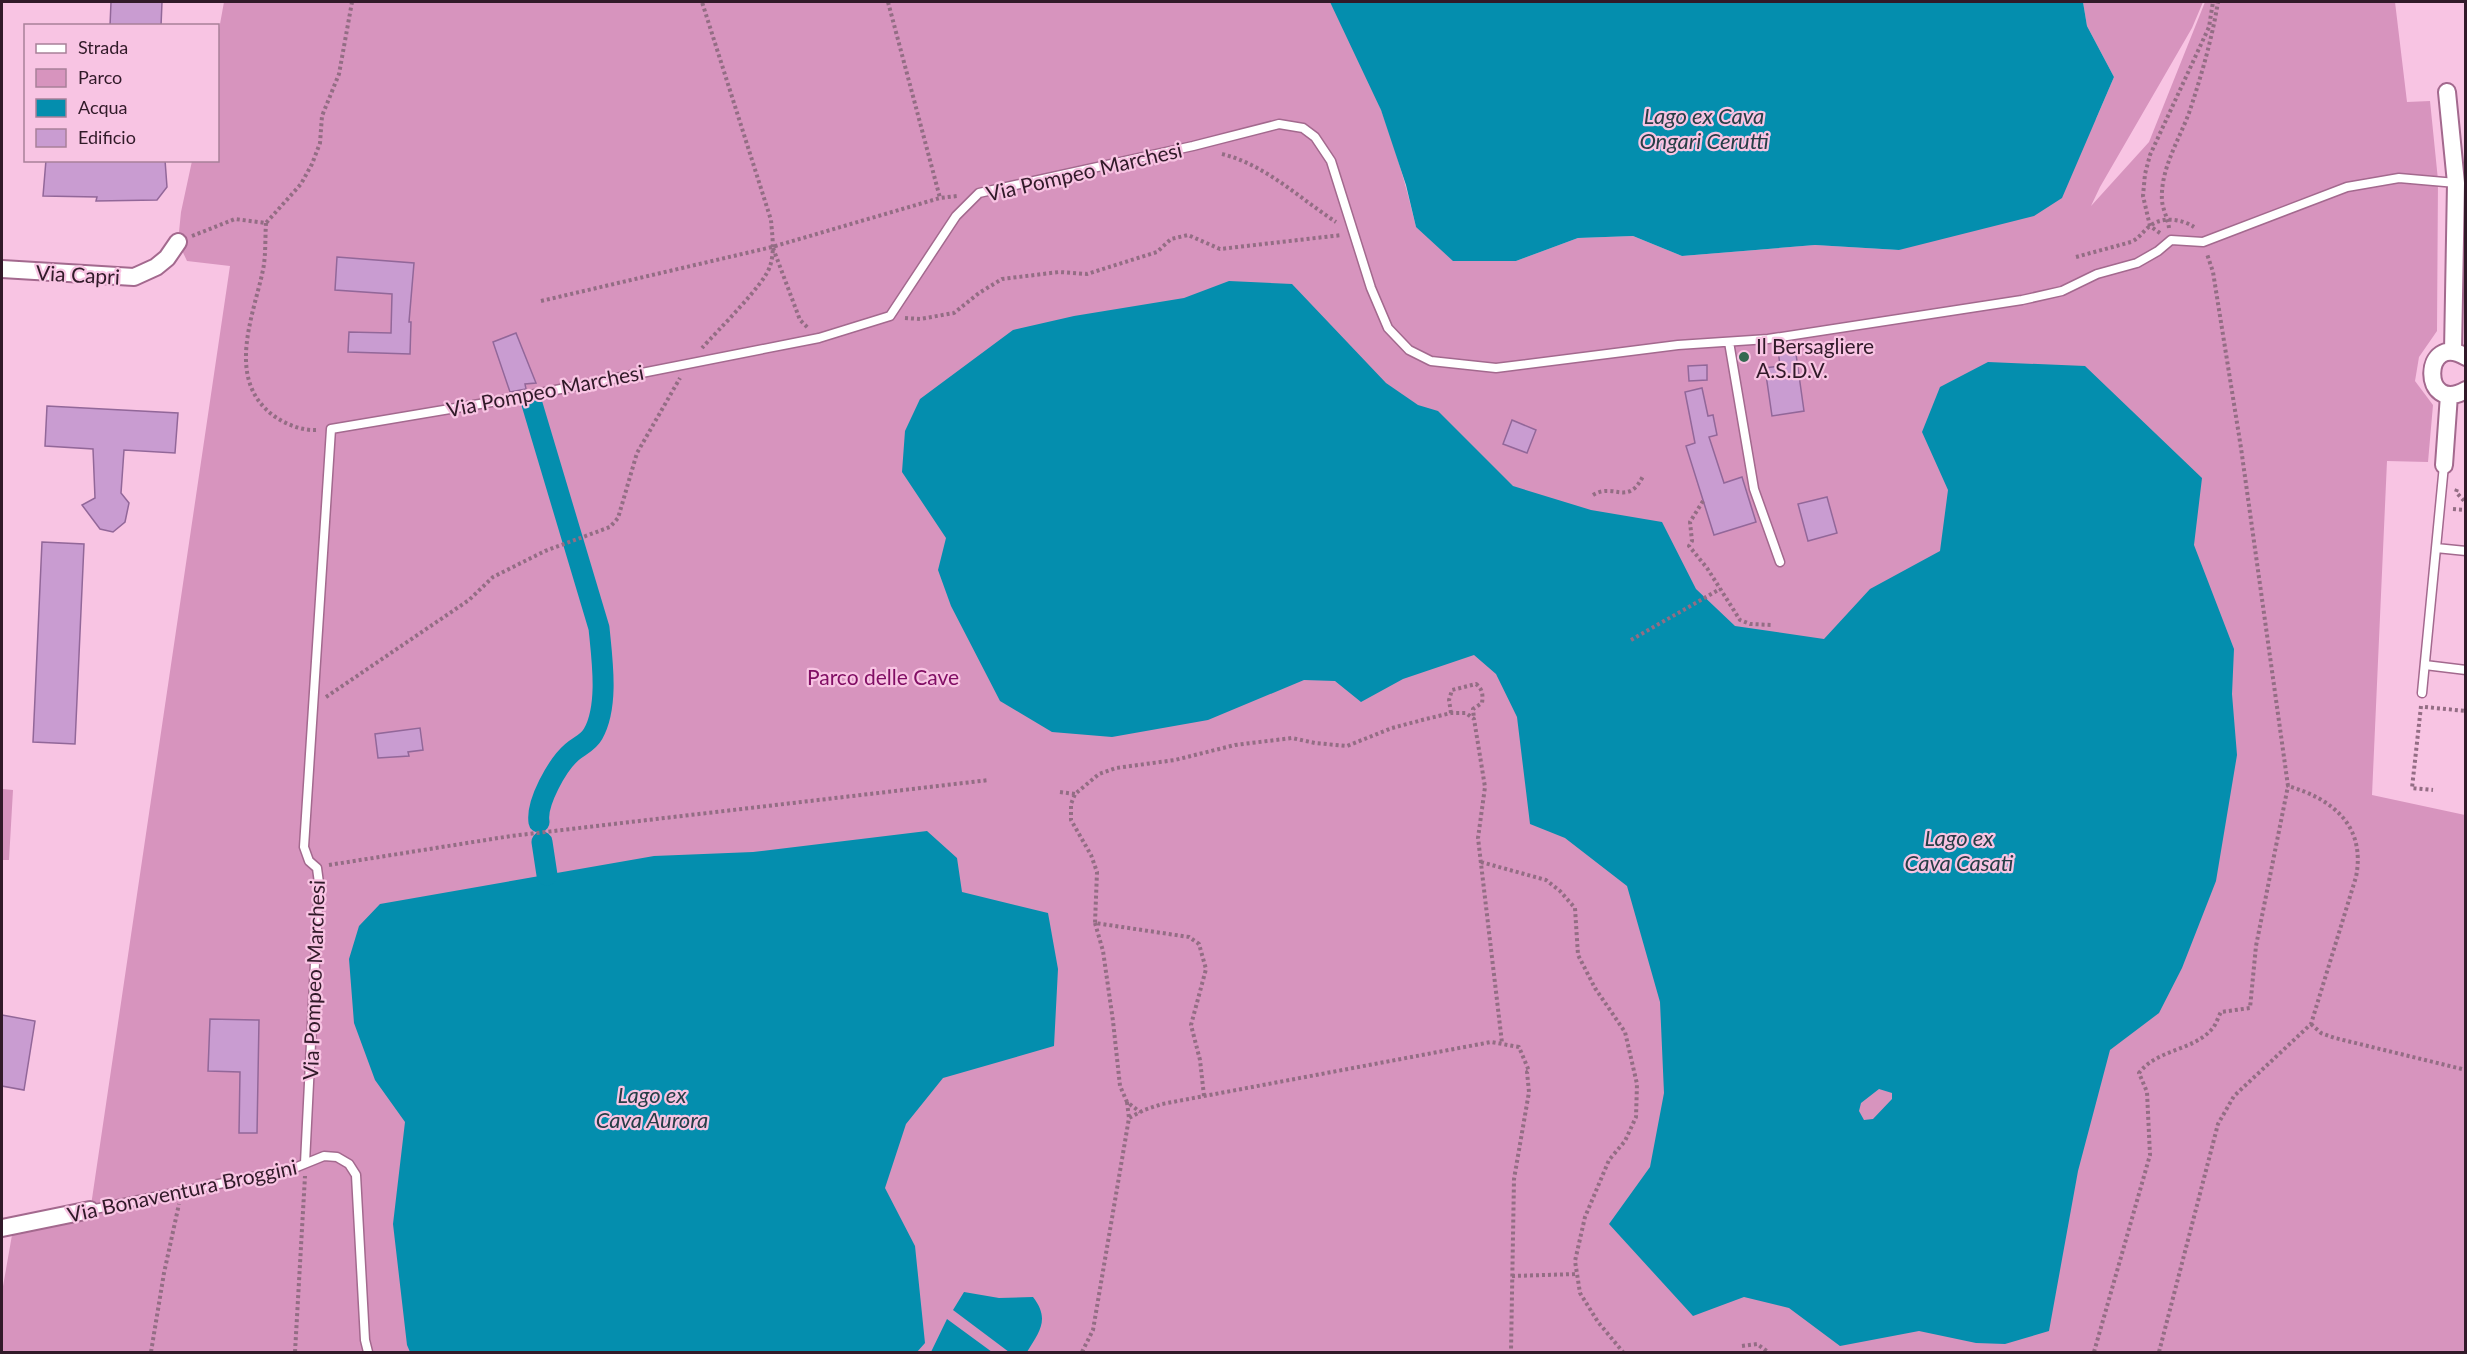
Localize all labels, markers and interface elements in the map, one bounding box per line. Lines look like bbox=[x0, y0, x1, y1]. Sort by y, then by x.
legend bbox=[24, 24, 219, 162]
text: Strada bbox=[78, 36, 128, 58]
text: Parco bbox=[78, 66, 122, 88]
text: Acqua bbox=[78, 96, 127, 118]
water label: Lago ex Cava Ongari Cerutti bbox=[1639, 102, 1769, 154]
text: Edificio bbox=[78, 126, 136, 148]
street label: Via Pompeo Marchesi bbox=[984, 136, 1184, 206]
street label: Via Capri bbox=[35, 259, 121, 289]
place label: Il Bersagliere A.S.D.V. bbox=[1756, 333, 1874, 382]
marker: Il Bersagliere A.S.D.V. bbox=[1737, 350, 1751, 364]
street label: Via Pompeo Marchesi bbox=[444, 359, 646, 421]
park label: Parco delle Cave bbox=[807, 664, 959, 689]
water label: Lago ex Cava Casati bbox=[1905, 824, 2014, 876]
street label: Via Pompeo Marchesi bbox=[297, 879, 329, 1081]
water label: Lago ex Cava Aurora bbox=[596, 1081, 708, 1133]
street label: Via Bonaventura Broggini bbox=[65, 1153, 299, 1227]

